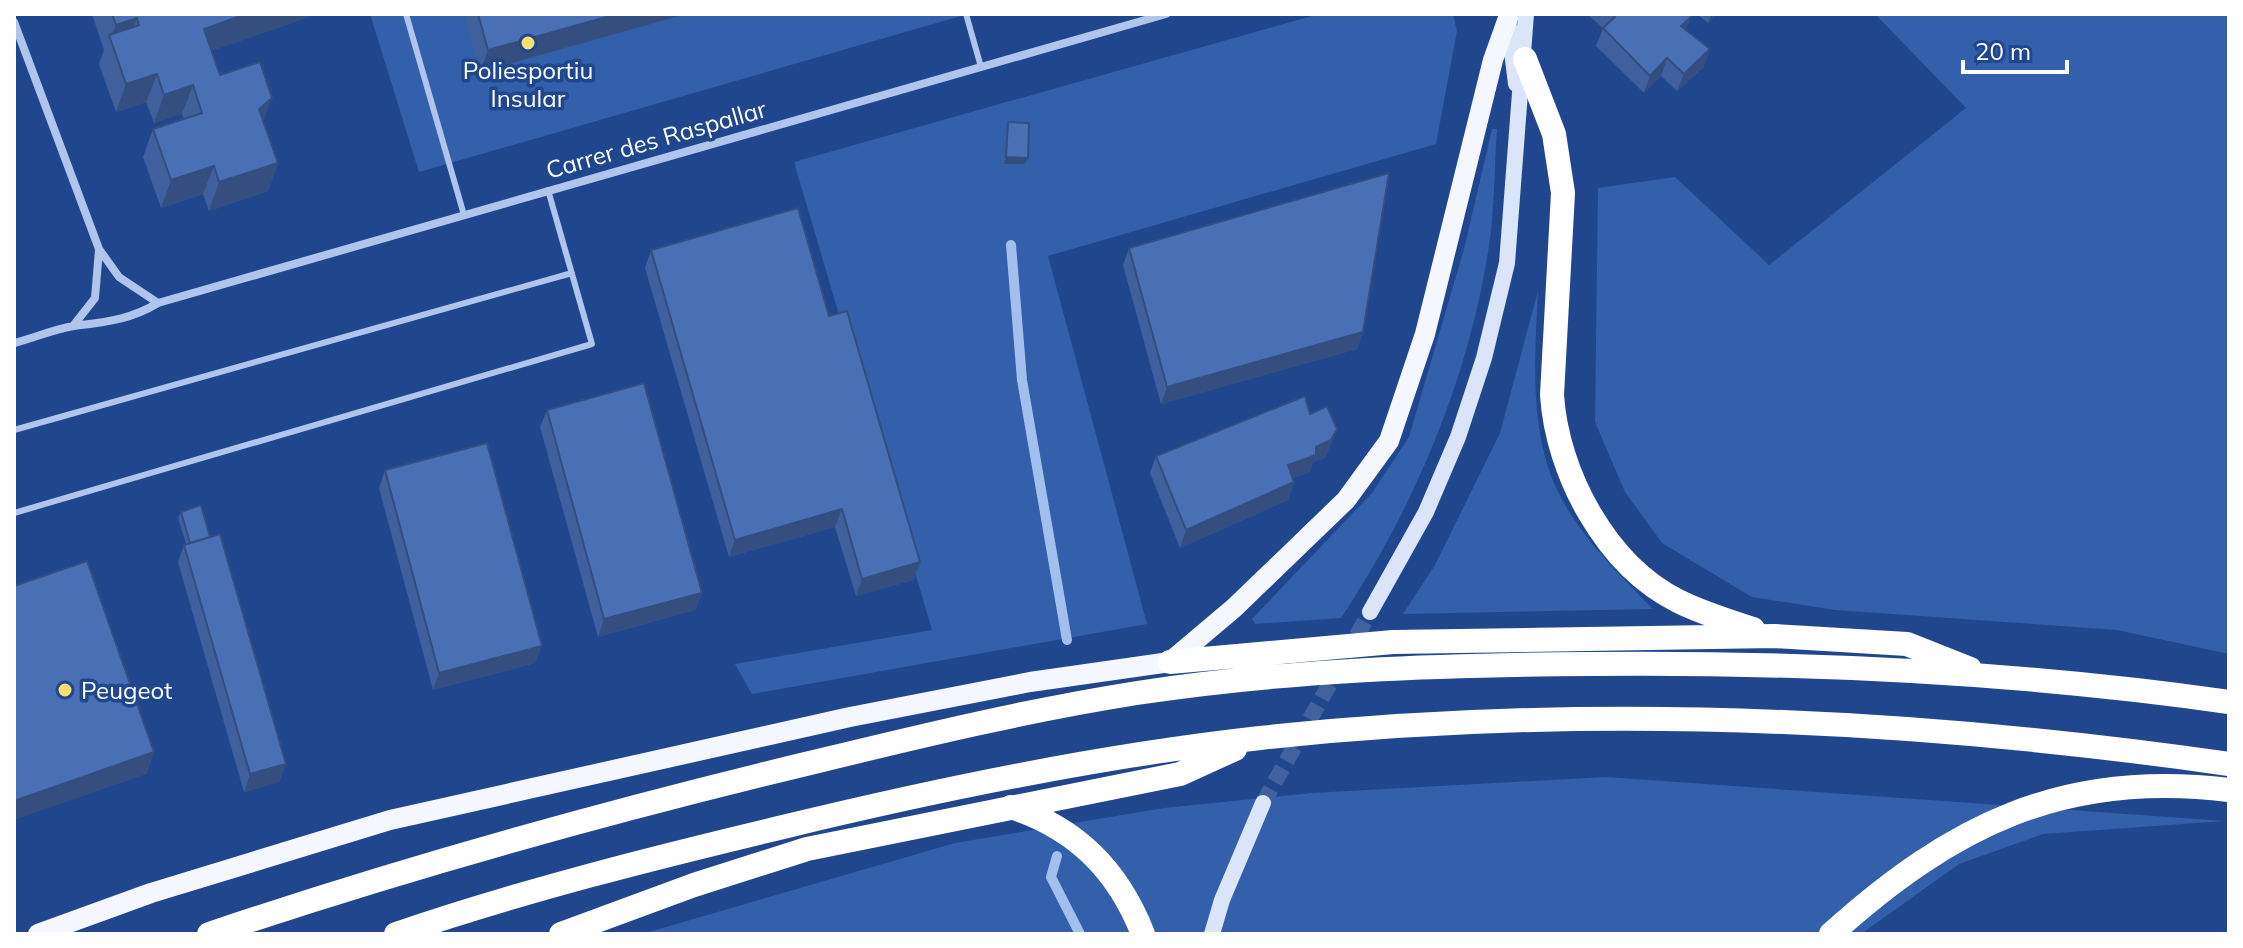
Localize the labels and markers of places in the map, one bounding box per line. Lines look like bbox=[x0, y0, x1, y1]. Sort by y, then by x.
marker: Poliesportiu Insular bbox=[519, 34, 537, 52]
place label: Poliesportiu Insular bbox=[463, 55, 593, 113]
place label: Peugeot bbox=[81, 675, 173, 705]
marker: Peugeot bbox=[56, 681, 74, 699]

